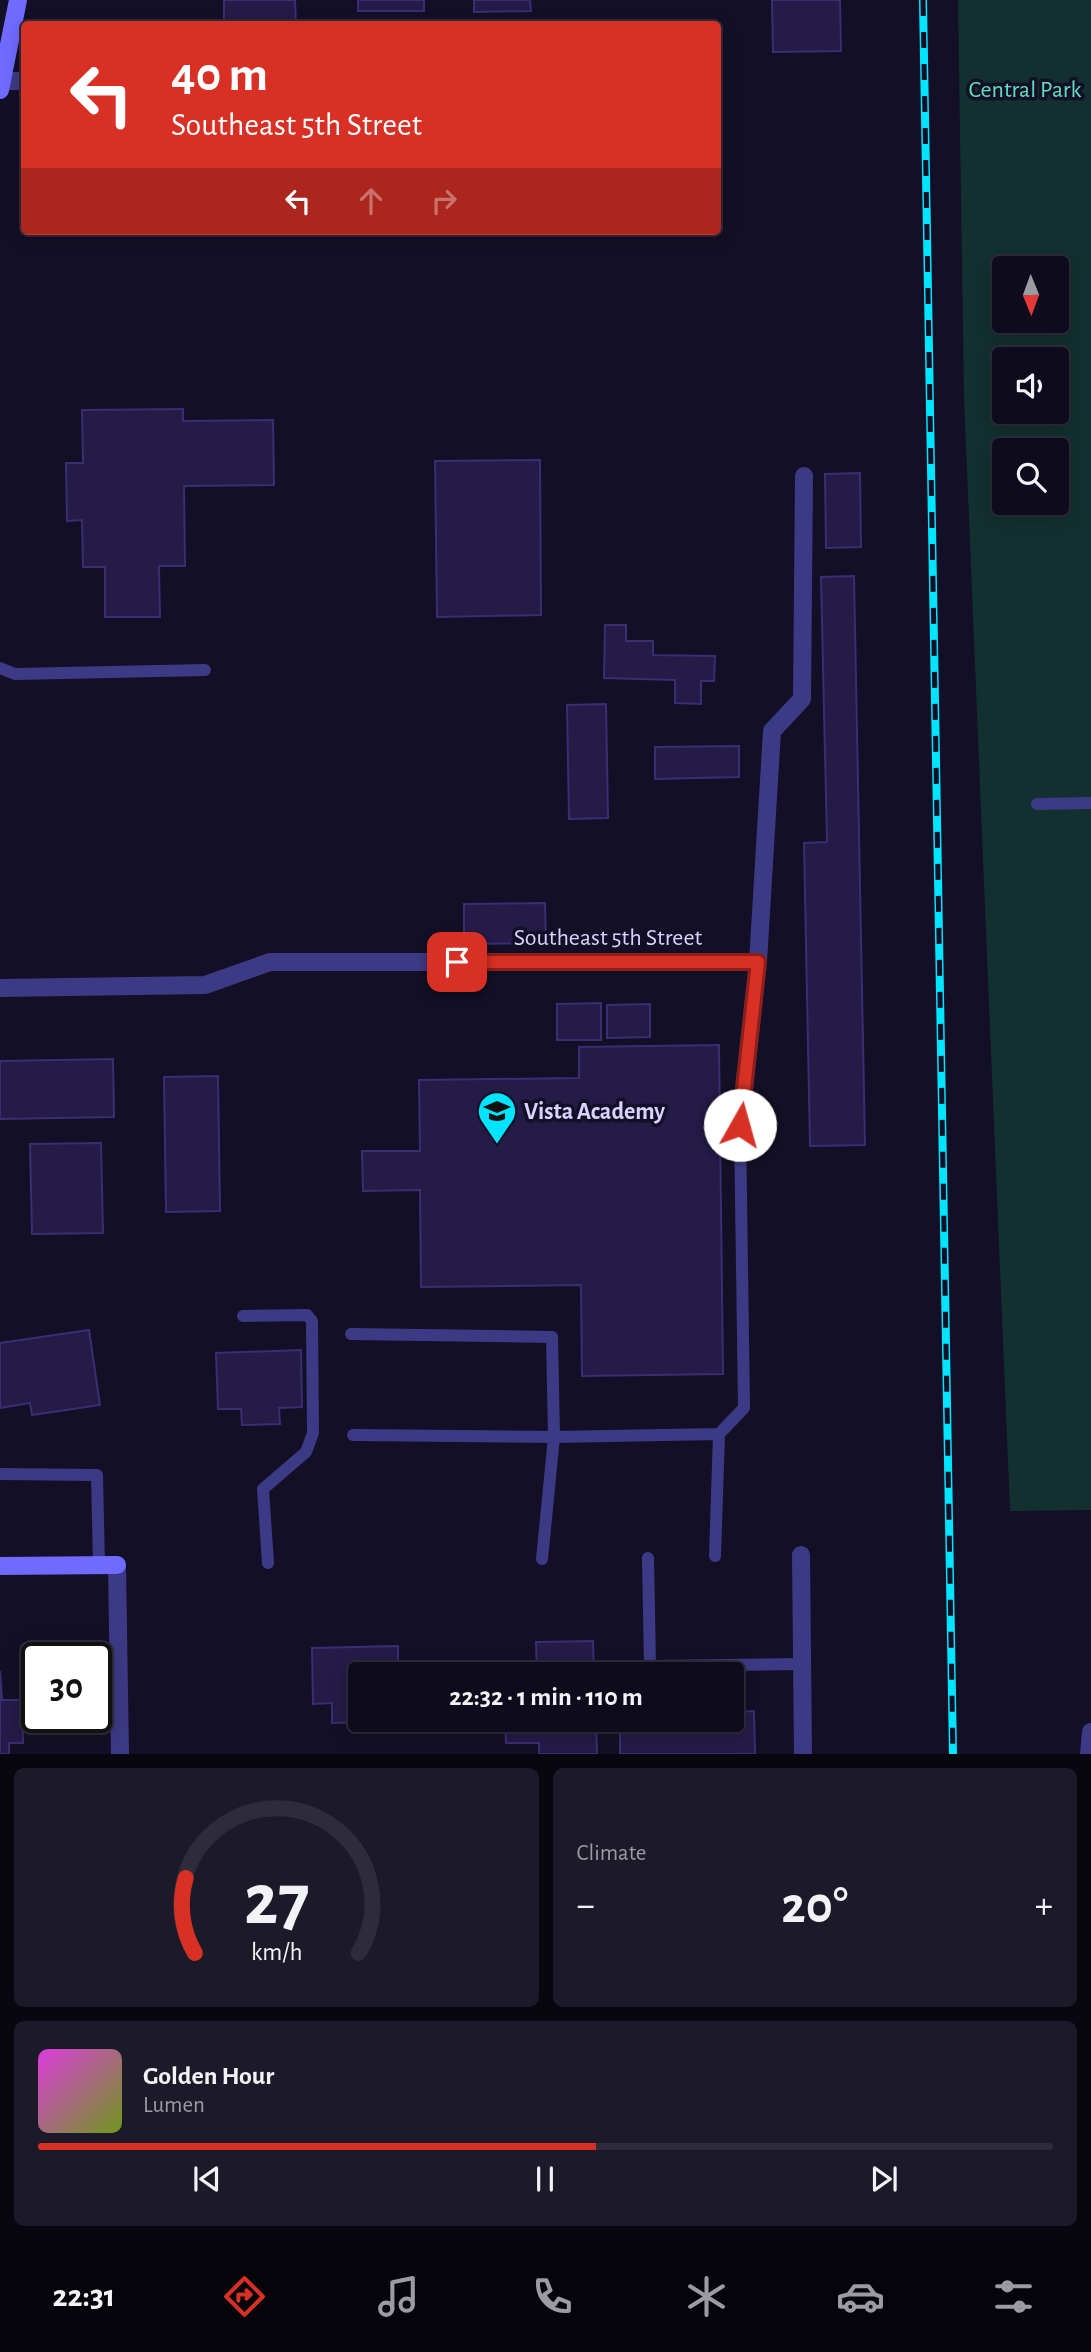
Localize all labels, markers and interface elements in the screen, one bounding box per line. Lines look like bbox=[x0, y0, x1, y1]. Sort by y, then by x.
icon: left bbox=[56, 49, 147, 140]
text: 40 m bbox=[171, 51, 268, 100]
park label: Central Park bbox=[968, 78, 1082, 102]
text: Southeast 5th Street bbox=[171, 109, 422, 141]
icon: left bbox=[279, 182, 317, 220]
icon: ahead bbox=[352, 182, 390, 220]
icon: right bbox=[425, 182, 463, 220]
north arrow bbox=[992, 256, 1069, 332]
map controls bbox=[992, 256, 1069, 515]
button: sound bbox=[992, 347, 1069, 424]
button: search bbox=[992, 438, 1069, 515]
street label: Southeast 5th Street bbox=[514, 926, 702, 950]
pin bbox=[427, 932, 487, 992]
icon: arrive bbox=[438, 943, 476, 981]
position arrow bbox=[703, 1088, 777, 1162]
school or university icon: Vista Academy bbox=[476, 1090, 518, 1145]
place label: Vista Academy bbox=[524, 1100, 665, 1124]
speed limit sign: 30 bbox=[21, 1642, 112, 1733]
text: 22:32 · 1 min · 110 m bbox=[449, 1684, 643, 1710]
text: Climate bbox=[577, 1842, 646, 1865]
text: 27 bbox=[243, 1866, 309, 1939]
text: 20° bbox=[781, 1880, 848, 1932]
text: − bbox=[577, 1887, 595, 1925]
text: + bbox=[1035, 1887, 1053, 1925]
text: km/h bbox=[250, 1940, 302, 1965]
text: Golden Hour bbox=[143, 2063, 274, 2089]
text: Lumen bbox=[143, 2094, 205, 2117]
icon: previous bbox=[188, 2160, 226, 2198]
icon: pause bbox=[526, 2160, 564, 2198]
icon: next bbox=[865, 2160, 903, 2198]
icon: directions bbox=[220, 2272, 269, 2321]
icon: music bbox=[374, 2272, 423, 2321]
icon: phone bbox=[528, 2272, 577, 2321]
icon: climate bbox=[682, 2272, 731, 2321]
icon: car bbox=[836, 2272, 885, 2321]
icon: filters bbox=[989, 2272, 1038, 2321]
text: 22:31 bbox=[52, 2280, 115, 2312]

